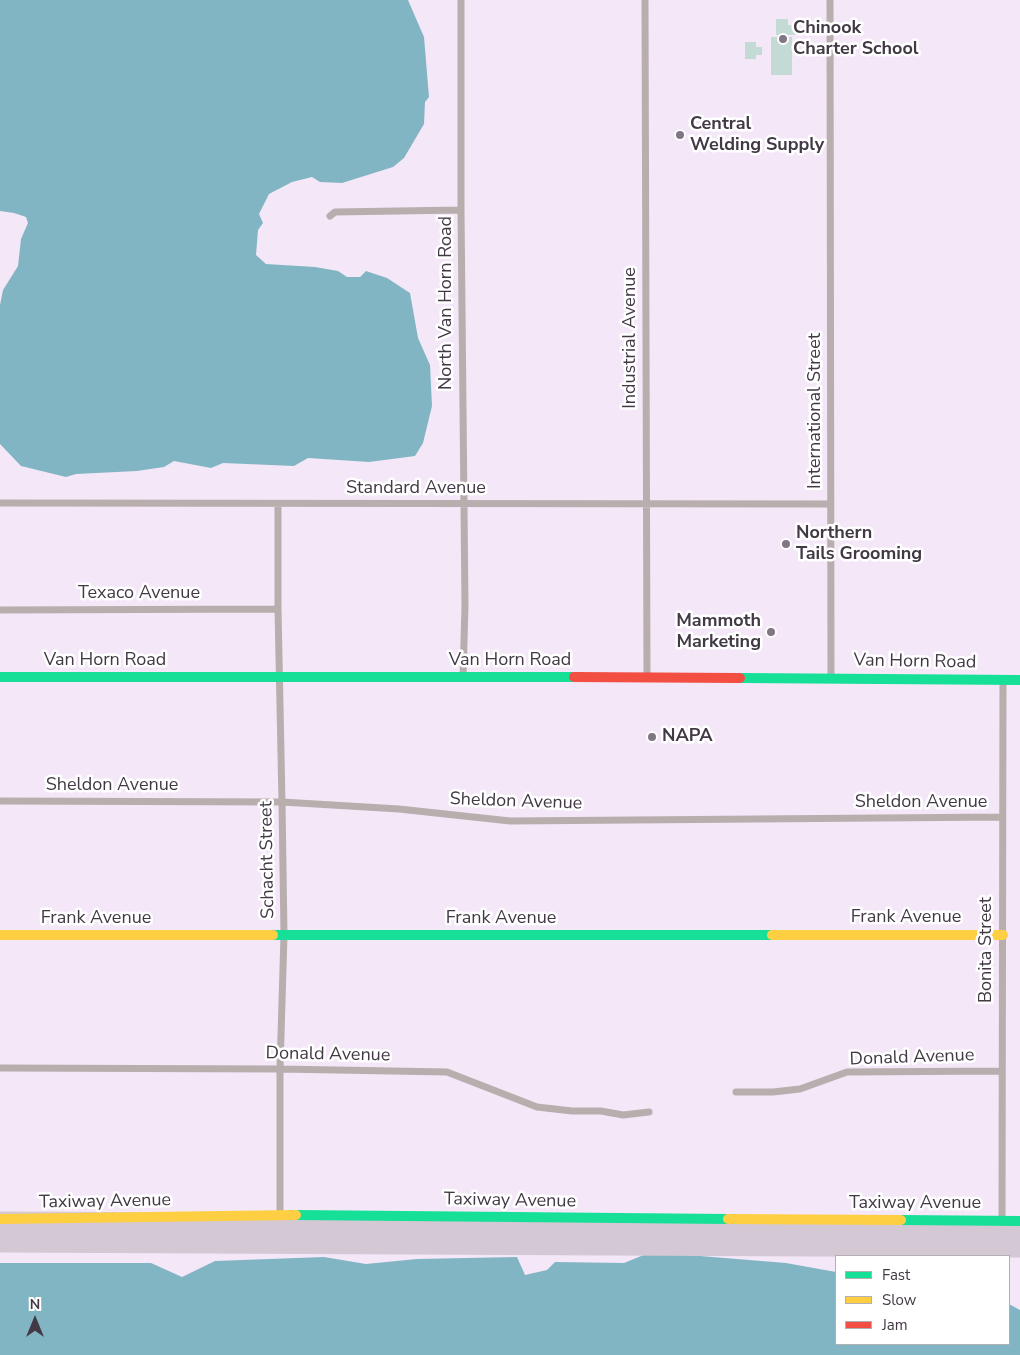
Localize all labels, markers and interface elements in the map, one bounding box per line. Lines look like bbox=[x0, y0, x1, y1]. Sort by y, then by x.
place label: Chinook Charter School bbox=[793, 18, 919, 60]
marker: Chinook Charter School bbox=[777, 33, 789, 45]
place label: Central Welding Supply bbox=[690, 114, 824, 156]
marker: Central Welding Supply bbox=[674, 129, 686, 141]
street label: North Van Horn Road bbox=[436, 216, 458, 390]
street label: Industrial Avenue bbox=[620, 267, 642, 409]
street label: International Street bbox=[805, 333, 827, 489]
street label: Standard Avenue bbox=[346, 478, 486, 500]
place label: Northern Tails Grooming bbox=[796, 523, 922, 566]
marker: Northern Tails Grooming bbox=[780, 538, 792, 550]
street label: Texaco Avenue bbox=[78, 583, 200, 605]
place label: Mammoth Marketing bbox=[676, 611, 761, 654]
marker: Mammoth Marketing bbox=[765, 626, 777, 638]
street label: Van Horn Road bbox=[44, 650, 166, 672]
street label: Van Horn Road bbox=[449, 650, 571, 672]
street label: Van Horn Road bbox=[854, 650, 976, 674]
place label: NAPA bbox=[662, 726, 713, 748]
marker: NAPA bbox=[646, 731, 658, 743]
street label: Sheldon Avenue bbox=[46, 775, 178, 797]
street label: Sheldon Avenue bbox=[449, 789, 583, 815]
street label: Sheldon Avenue bbox=[855, 792, 987, 814]
street label: Schacht Street bbox=[256, 801, 280, 919]
street label: Bonita Street bbox=[976, 897, 998, 1003]
street label: Frank Avenue bbox=[851, 907, 961, 929]
street label: Frank Avenue bbox=[41, 908, 151, 930]
street label: Frank Avenue bbox=[446, 908, 556, 930]
street label: Donald Avenue bbox=[265, 1043, 391, 1067]
street label: Donald Avenue bbox=[849, 1045, 975, 1071]
street label: Taxiway Avenue bbox=[444, 1189, 576, 1213]
street label: Taxiway Avenue bbox=[39, 1190, 171, 1214]
street label: Taxiway Avenue bbox=[849, 1193, 981, 1215]
legend bbox=[835, 1255, 1010, 1345]
text: Fast bbox=[882, 1265, 910, 1285]
text: Slow bbox=[882, 1290, 916, 1310]
north arrow bbox=[10, 1295, 60, 1345]
text: N bbox=[30, 1295, 40, 1314]
text: Jam bbox=[882, 1315, 908, 1335]

